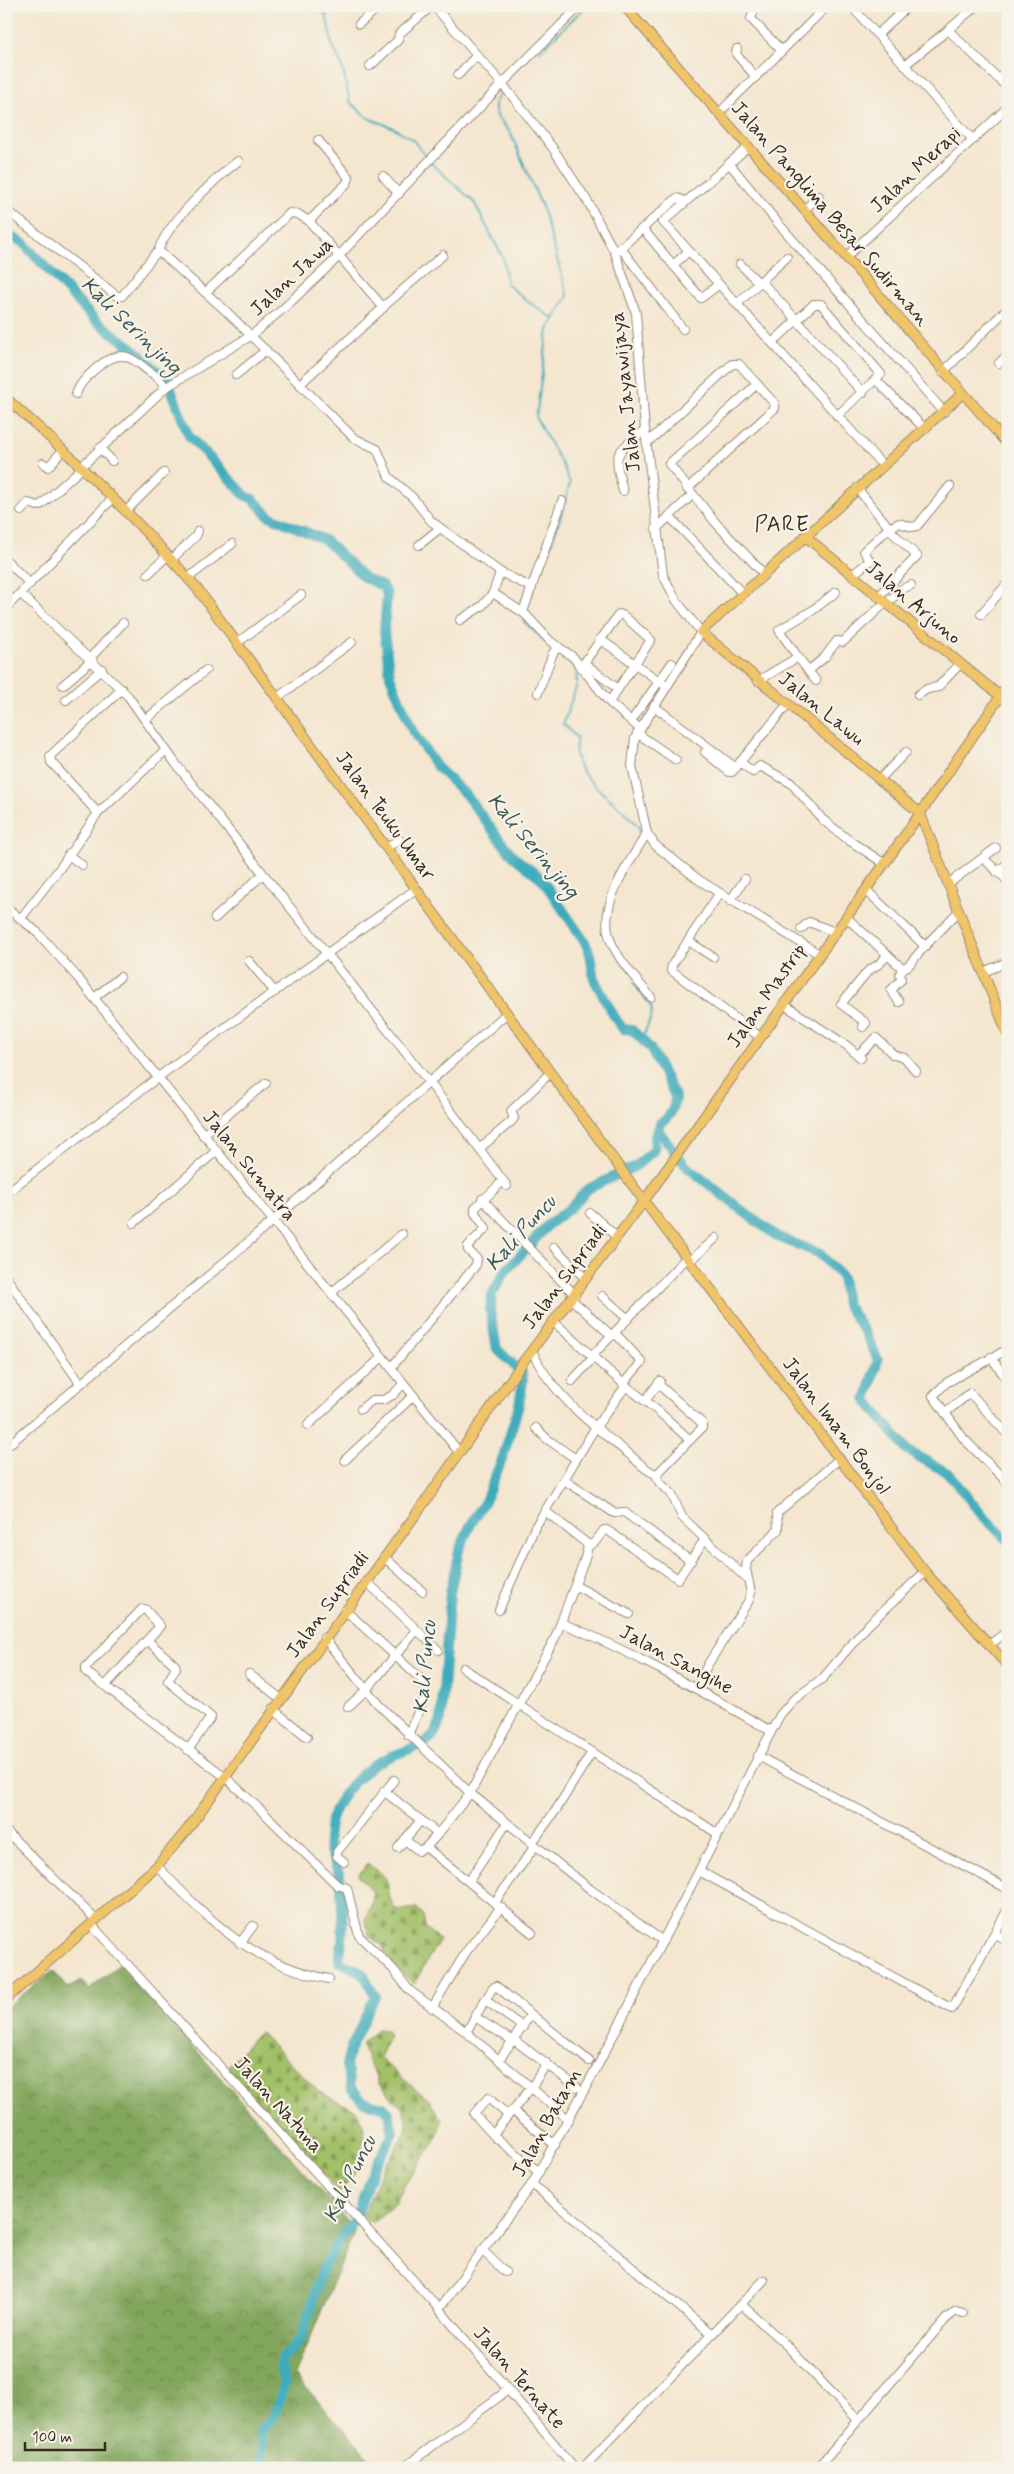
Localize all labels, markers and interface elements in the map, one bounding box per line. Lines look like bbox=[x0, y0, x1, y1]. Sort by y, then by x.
street label: Jalan Panglima Besar Sudirman bbox=[724, 96, 936, 333]
street label: Jalan Merapi bbox=[865, 121, 967, 219]
street label: Jalan Jawa bbox=[245, 232, 339, 322]
water label: Kali Serinjing bbox=[73, 271, 188, 383]
street label: Jalan Jayawijaya bbox=[604, 310, 648, 474]
district label: PARE bbox=[754, 511, 810, 539]
street label: Jalan Arjuno bbox=[859, 555, 967, 651]
street label: Jalan Lawu bbox=[772, 666, 870, 752]
street label: Jalan Teuku Umar bbox=[329, 746, 442, 887]
water label: Kali Serinjing bbox=[479, 787, 586, 907]
street label: Jalan Mastrip bbox=[721, 938, 813, 1054]
street label: Jalan Sumatra bbox=[196, 1105, 302, 1227]
water label: Kali Puncu bbox=[479, 1188, 564, 1277]
street label: Jalan Supriadi bbox=[516, 1219, 614, 1335]
street label: Jalan Imam Bonjol bbox=[776, 1352, 896, 1500]
street label: Jalan Supriadi bbox=[280, 1546, 376, 1664]
water label: Kali Puncu bbox=[407, 1618, 443, 1715]
street label: Jalan Sangihe bbox=[614, 1619, 738, 1702]
street label: Jalan Natuna bbox=[227, 2051, 329, 2159]
street label: Jalan Batam bbox=[506, 2064, 588, 2182]
water label: Kali Puncu bbox=[317, 2129, 384, 2227]
street label: Jalan Ternate bbox=[467, 2321, 571, 2435]
scale bar bbox=[25, 2419, 105, 2451]
text: 100 m bbox=[32, 2428, 72, 2448]

